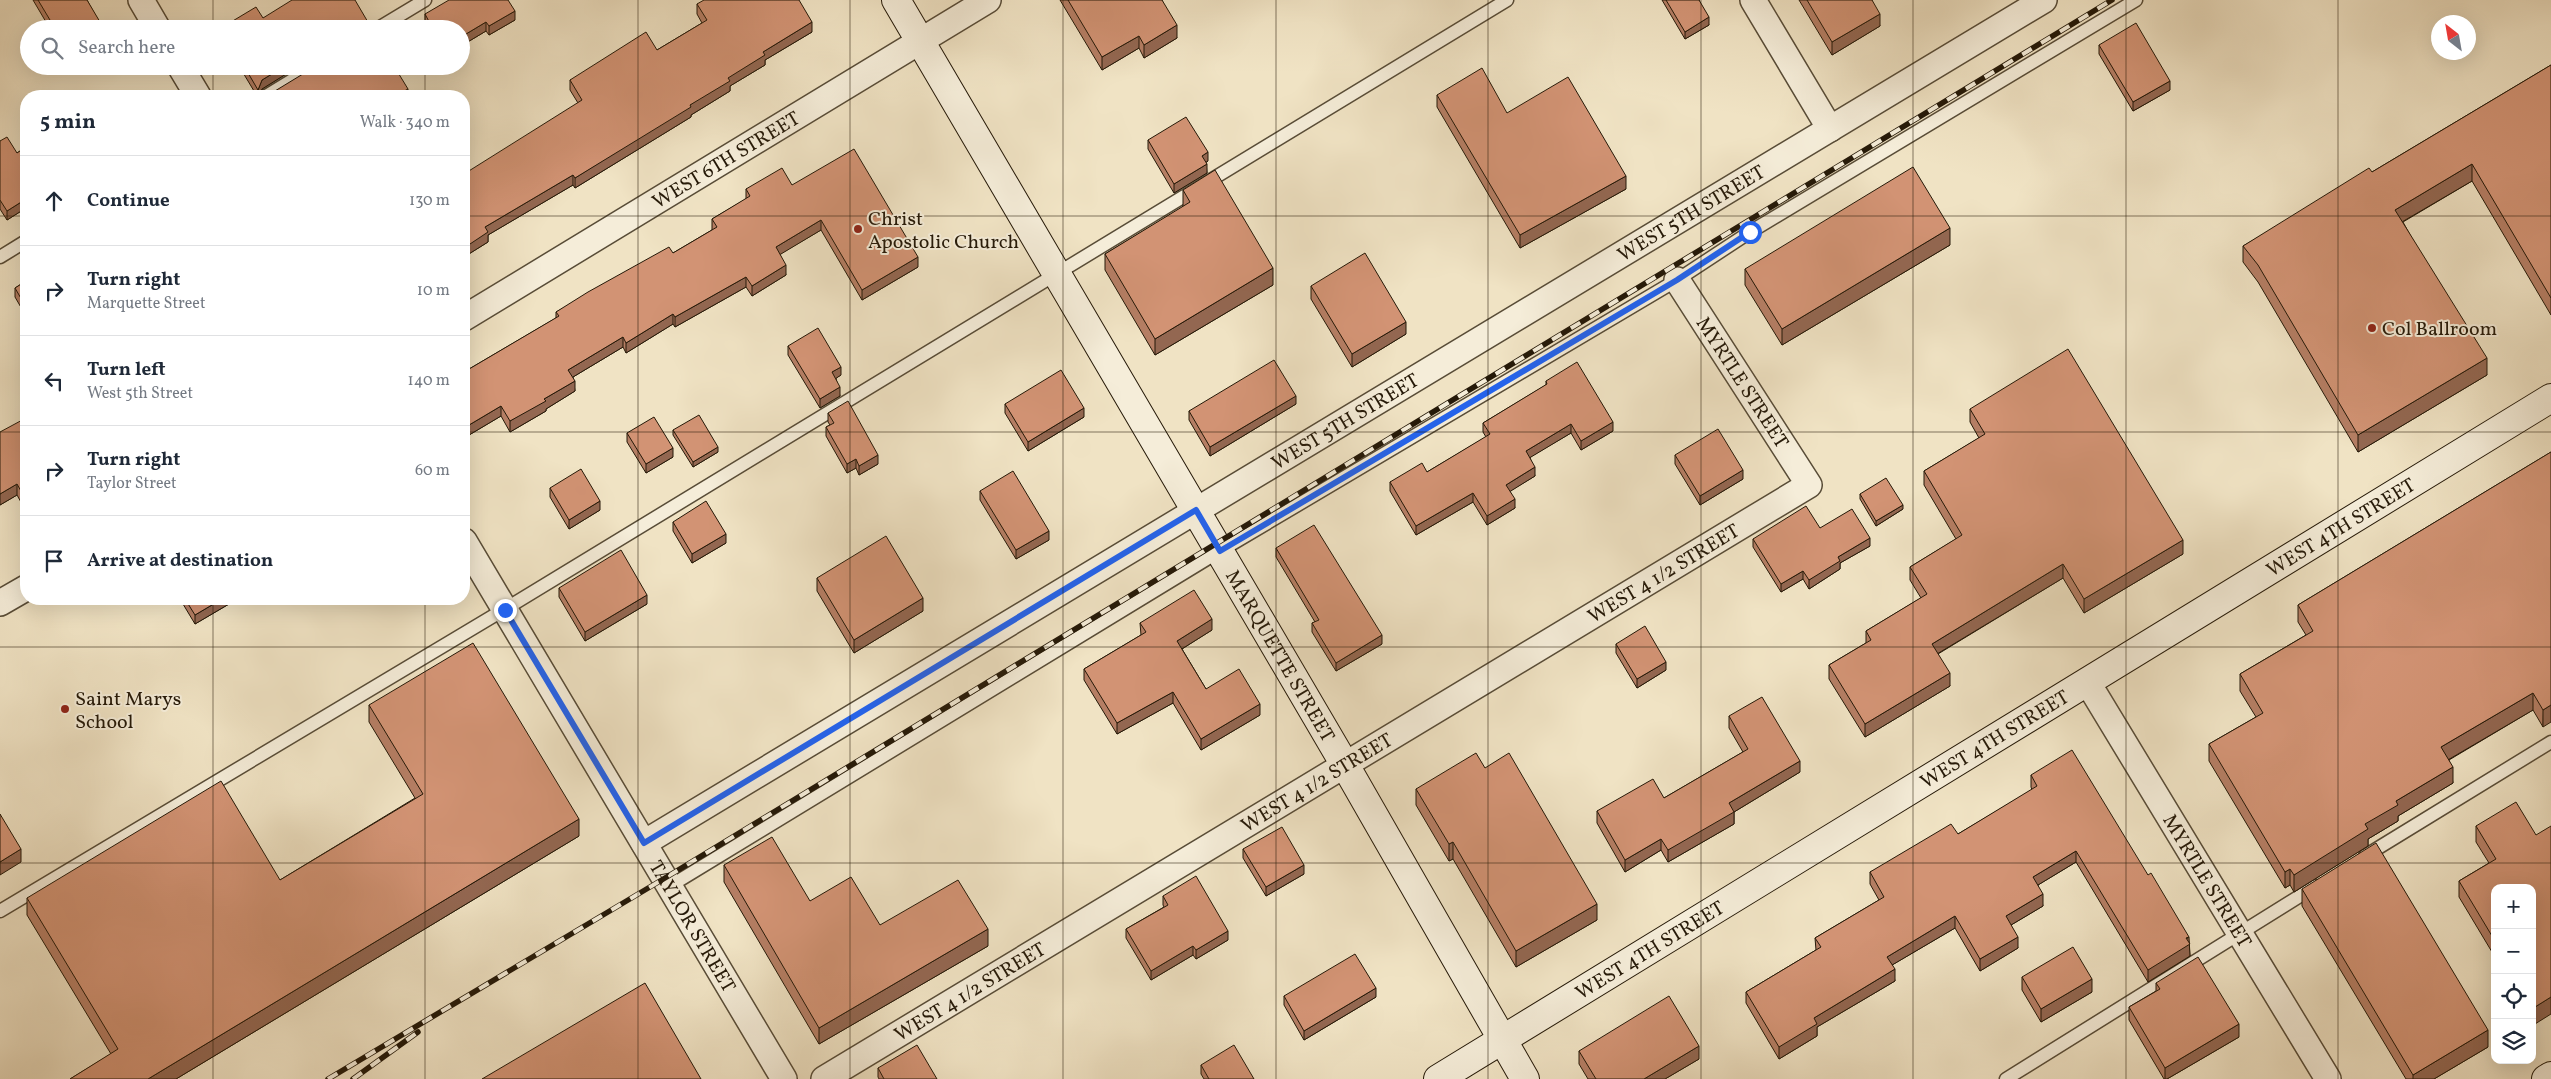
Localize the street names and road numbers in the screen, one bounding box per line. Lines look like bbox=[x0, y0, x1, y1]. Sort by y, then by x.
street label: WEST 6TH STREET bbox=[647, 105, 806, 217]
street label: WEST 5TH STREET bbox=[1613, 159, 1771, 270]
street label: MYRTLE STREET bbox=[1688, 312, 1795, 455]
street label: WEST 5TH STREET bbox=[1267, 367, 1425, 478]
street label: WEST 4TH STREET bbox=[2262, 472, 2422, 585]
street label: WEST 4 1/2 STREET bbox=[1583, 518, 1746, 631]
street label: MARQUETTE STREET bbox=[1217, 565, 1341, 748]
street label: WEST 4TH STREET bbox=[1915, 684, 2075, 797]
street label: WEST 4 1/2 STREET bbox=[1236, 727, 1399, 840]
street label: MYRTLE STREET bbox=[2155, 809, 2257, 954]
street label: TAYLOR STREET bbox=[641, 856, 742, 999]
street label: WEST 4TH STREET bbox=[1571, 895, 1731, 1008]
street label: WEST 4 1/2 STREET bbox=[889, 936, 1052, 1050]

